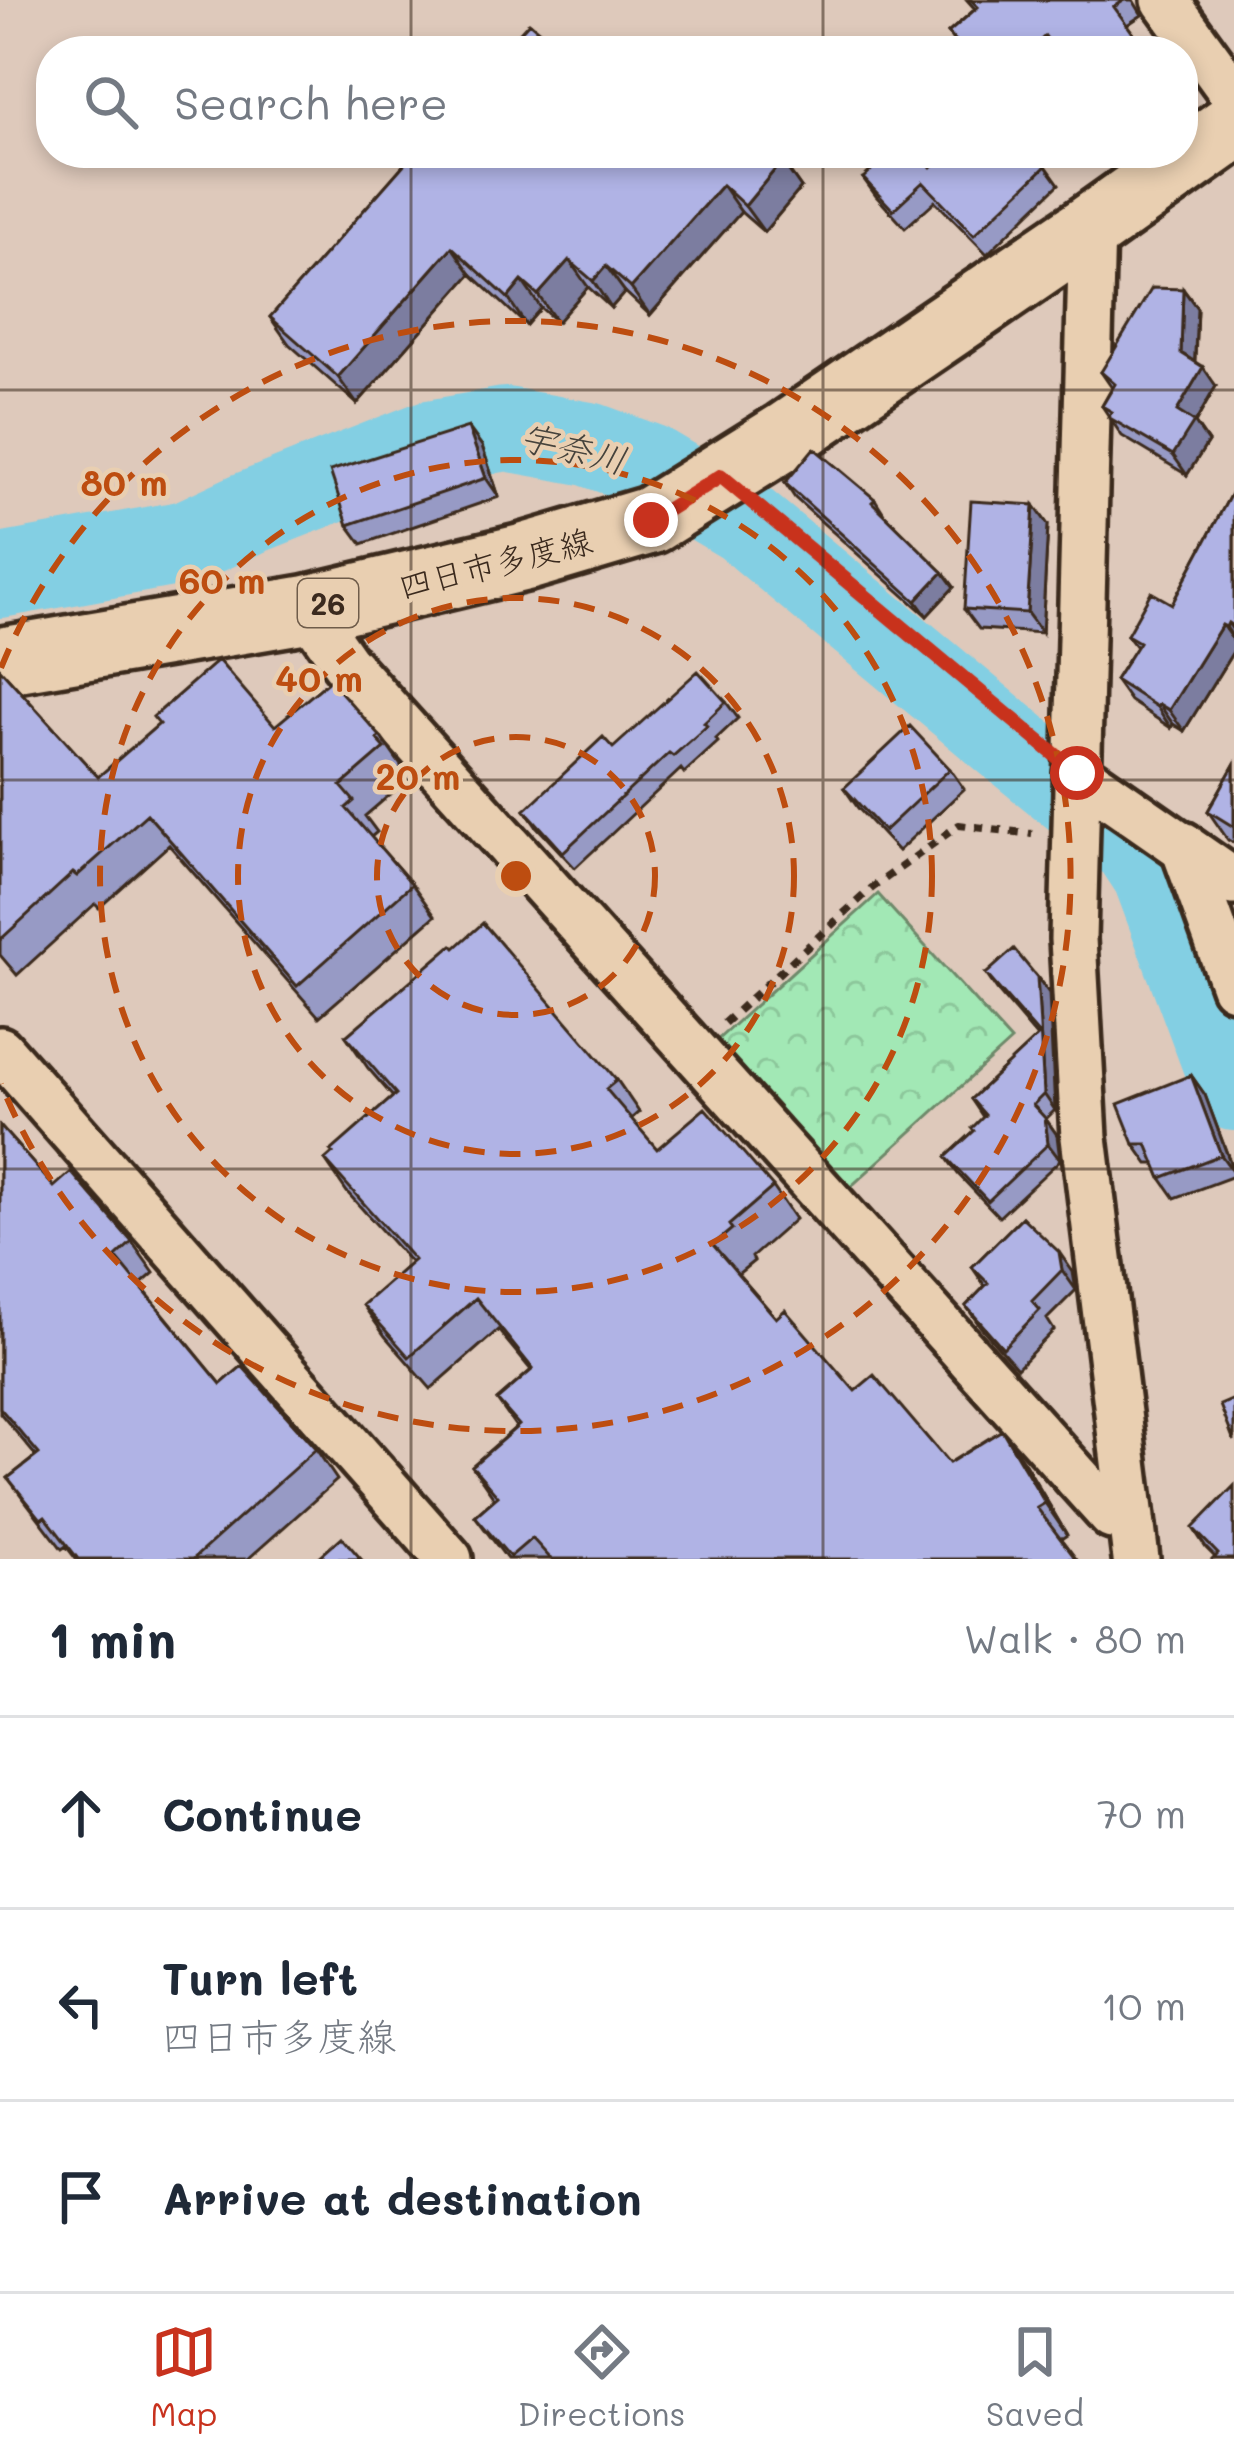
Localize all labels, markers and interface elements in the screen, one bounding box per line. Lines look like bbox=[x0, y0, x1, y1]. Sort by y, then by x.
search box bbox=[36, 36, 1198, 168]
icon: search bbox=[78, 69, 144, 135]
text: Search here bbox=[174, 73, 448, 131]
water label: 宇奈川 bbox=[516, 411, 632, 483]
text: 80 m bbox=[80, 458, 168, 505]
route end bbox=[624, 493, 678, 547]
street label: 四日市多度線 bbox=[394, 517, 596, 607]
text: 60 m bbox=[179, 556, 265, 603]
road number: 26 bbox=[298, 579, 358, 627]
text: 40 m bbox=[275, 654, 363, 701]
route start bbox=[1050, 746, 1104, 800]
text: 20 m bbox=[376, 752, 460, 799]
centre of rings bbox=[495, 855, 537, 897]
text: 1 min bbox=[48, 1604, 176, 1671]
text: Walk · 80 m bbox=[964, 1612, 1186, 1663]
icon: ahead bbox=[48, 1780, 114, 1846]
text: Continue bbox=[162, 1784, 362, 1842]
text: 70 m bbox=[1097, 1787, 1186, 1838]
text: Turn left bbox=[162, 1948, 358, 2006]
icon: left bbox=[48, 1972, 114, 2038]
text: 10 m bbox=[1101, 1979, 1186, 2030]
text: 四日市多度線 bbox=[162, 2010, 396, 2061]
icon: arrive bbox=[48, 2164, 114, 2230]
text: Arrive at destination bbox=[162, 2168, 642, 2226]
tab: Map bbox=[150, 2319, 217, 2434]
tab: Directions bbox=[518, 2319, 685, 2434]
tab: Saved bbox=[986, 2319, 1084, 2434]

